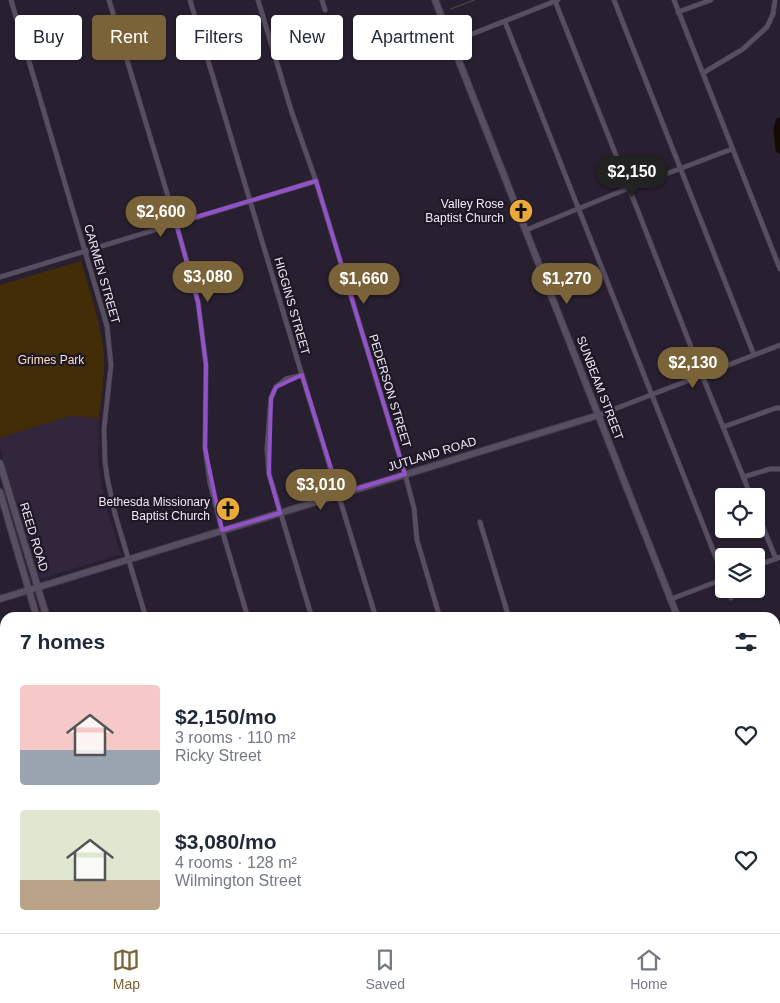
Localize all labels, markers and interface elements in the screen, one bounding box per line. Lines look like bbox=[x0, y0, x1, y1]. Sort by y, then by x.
chip: Buy bbox=[15, 15, 82, 60]
chip: Rent bbox=[92, 15, 166, 60]
chip: Filters bbox=[176, 15, 261, 60]
chip: New bbox=[271, 15, 343, 60]
chip: Apartment bbox=[353, 15, 472, 60]
pin: $2,150 bbox=[591, 156, 673, 198]
text: $2,150 bbox=[608, 163, 656, 180]
pin: $2,600 bbox=[120, 196, 202, 238]
place label: Valley Rose Baptist Church bbox=[425, 197, 504, 225]
church icon: Valley Rose Baptist Church bbox=[508, 198, 534, 224]
text: $2,600 bbox=[137, 203, 185, 220]
street label: CARMEN STREET bbox=[81, 223, 123, 326]
street label: HIGGINS STREET bbox=[271, 255, 313, 357]
pin: $3,080 bbox=[167, 260, 249, 303]
pin: $1,660 bbox=[323, 262, 405, 305]
pin: $1,270 bbox=[526, 262, 608, 305]
text: $3,080 bbox=[184, 268, 232, 285]
text: $1,660 bbox=[340, 270, 388, 287]
text: $1,270 bbox=[543, 270, 591, 287]
street label: PEDERSON STREET bbox=[366, 333, 414, 450]
street label: SUNBEAM STREET bbox=[574, 334, 626, 442]
pin: $2,130 bbox=[652, 346, 734, 389]
park label: Grimes Park bbox=[18, 353, 85, 367]
text: $2,130 bbox=[669, 354, 717, 371]
street label: JUTLAND ROAD bbox=[386, 434, 478, 474]
pin: $3,010 bbox=[280, 468, 362, 511]
text: $3,010 bbox=[297, 476, 345, 493]
map controls bbox=[715, 488, 765, 598]
button: locate bbox=[715, 488, 765, 538]
place label: Bethesda Missionary Baptist Church bbox=[99, 495, 210, 523]
church icon: Bethesda Missionary Baptist Church bbox=[215, 496, 241, 522]
street label: REED ROAD bbox=[17, 501, 51, 573]
button: layers bbox=[715, 548, 765, 598]
icon: filters bbox=[732, 628, 760, 656]
text: 7 homes bbox=[20, 630, 105, 653]
icon: home bbox=[60, 705, 120, 765]
text: $2,150/mo bbox=[175, 705, 277, 728]
icon: heart bbox=[732, 721, 760, 749]
text: 3 rooms · 110 m² bbox=[175, 729, 296, 746]
text: Ricky Street bbox=[175, 747, 261, 764]
icon: home bbox=[60, 830, 120, 890]
text: $3,080/mo bbox=[175, 830, 277, 853]
icon: heart bbox=[732, 846, 760, 874]
text: 4 rooms · 128 m² bbox=[175, 854, 297, 871]
text: Wilmington Street bbox=[175, 872, 301, 889]
tab: Map bbox=[112, 946, 140, 992]
tab: Saved bbox=[365, 946, 405, 992]
tab: Home bbox=[630, 946, 667, 992]

